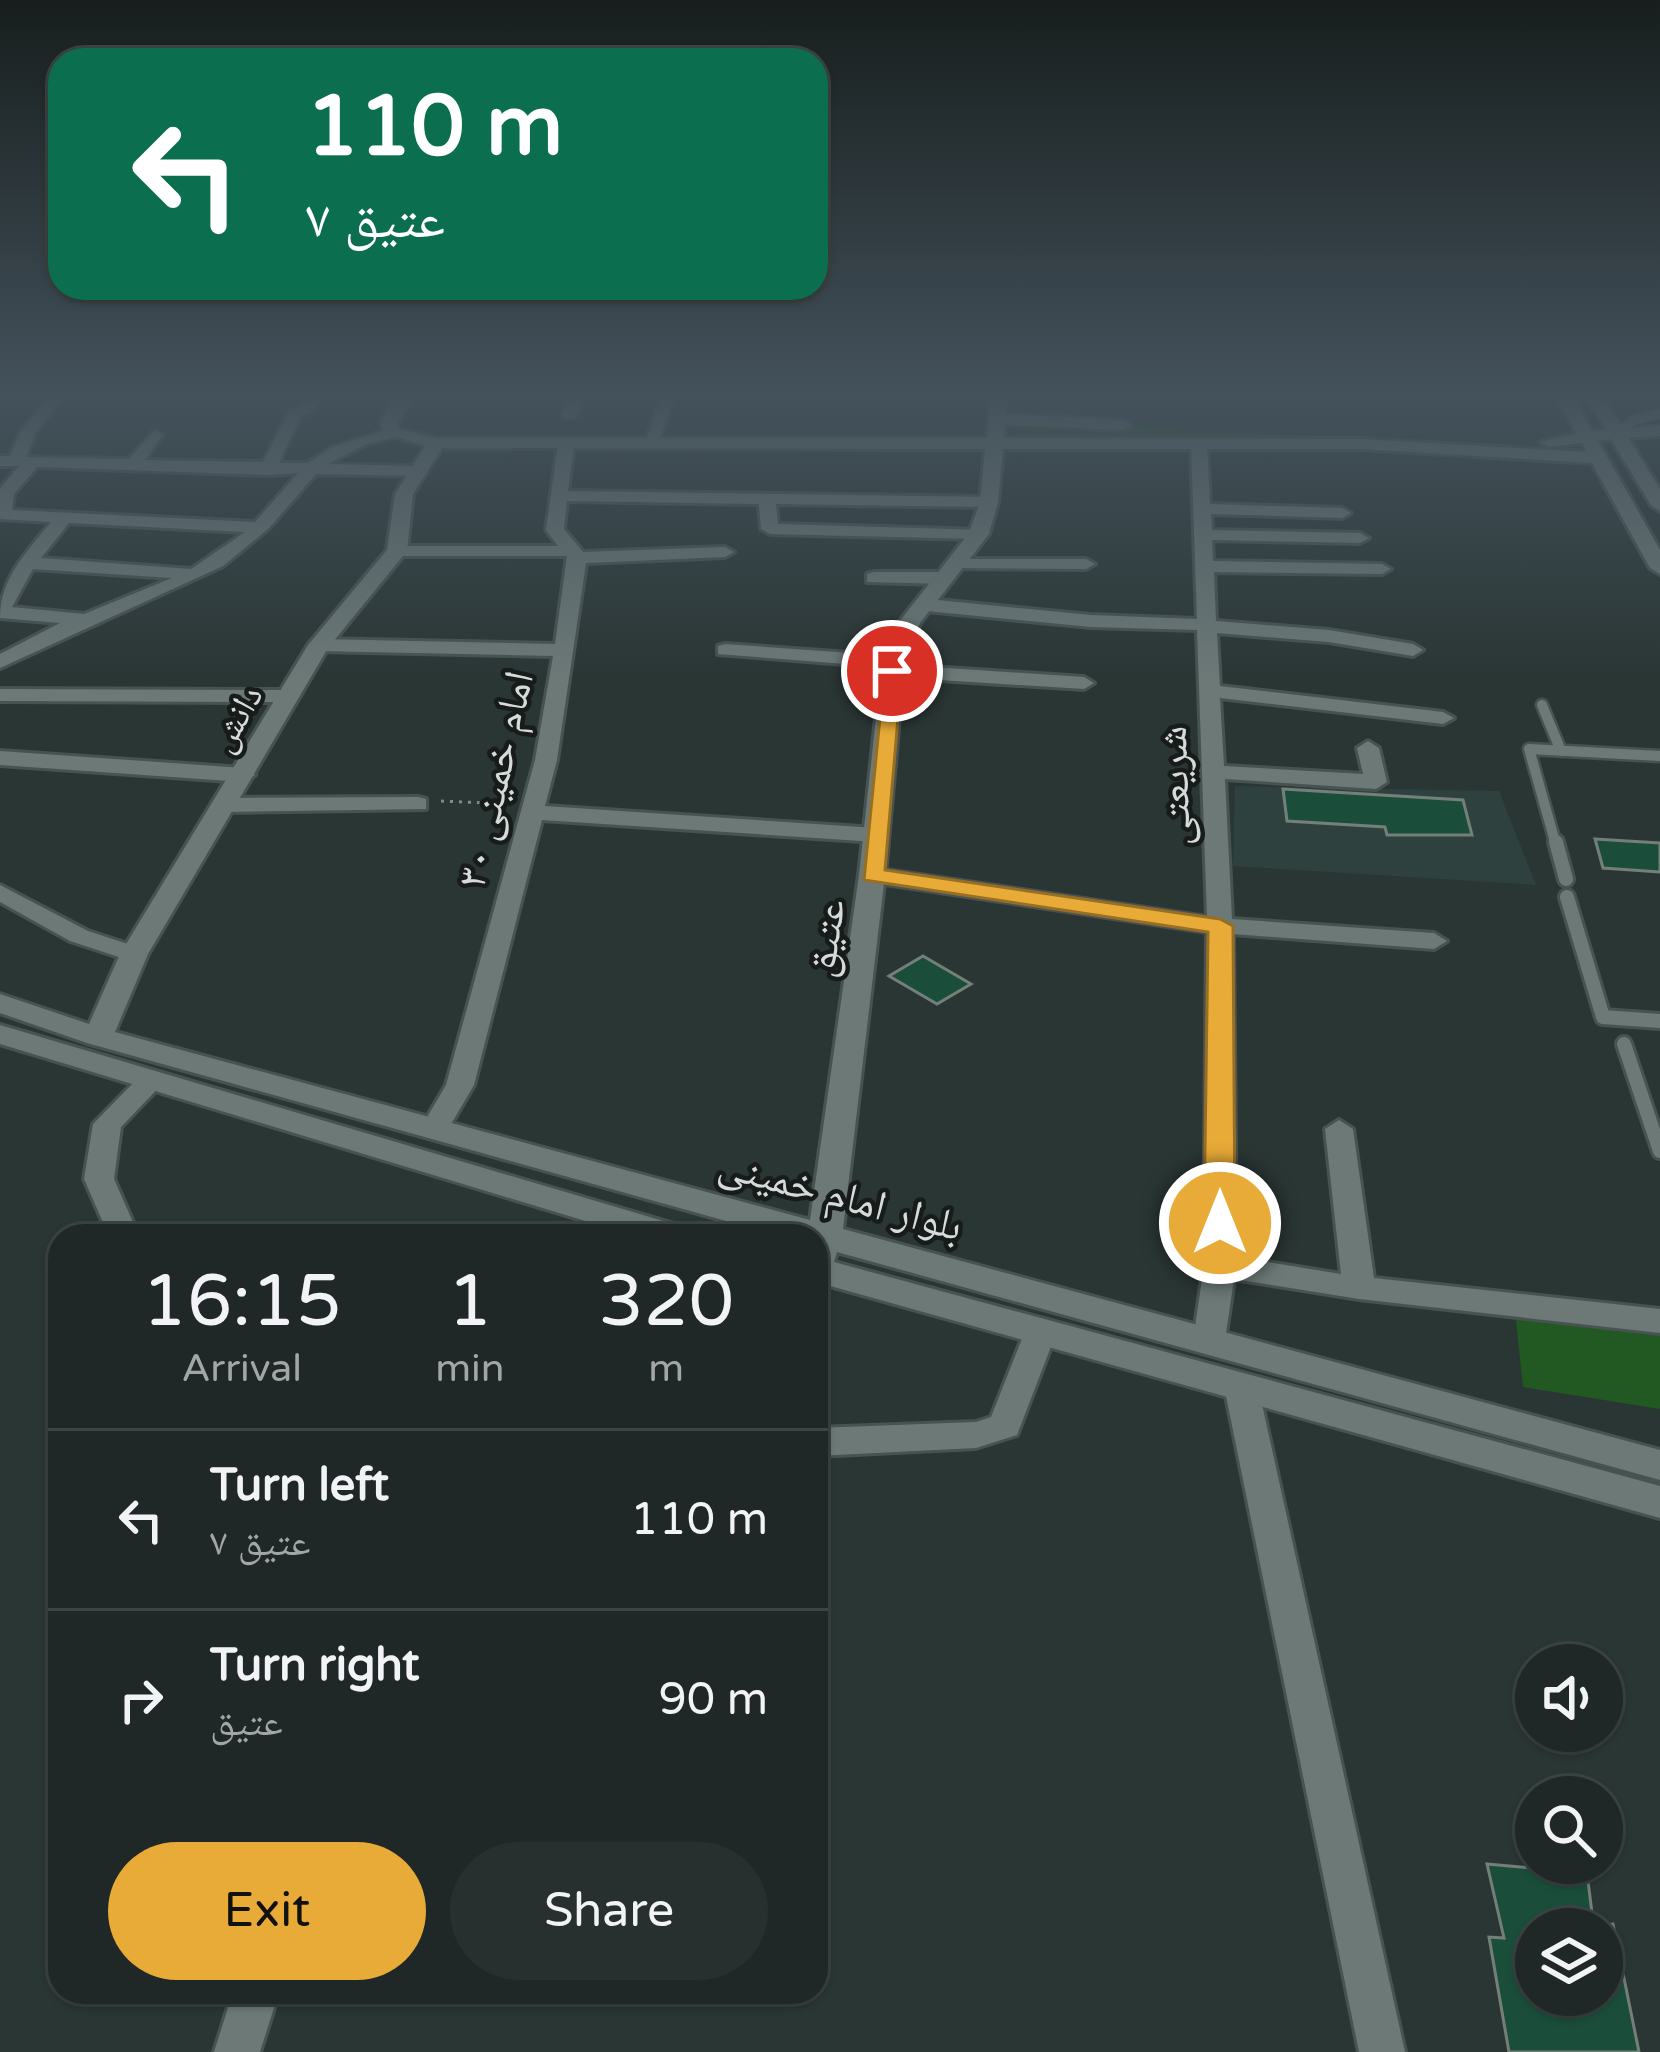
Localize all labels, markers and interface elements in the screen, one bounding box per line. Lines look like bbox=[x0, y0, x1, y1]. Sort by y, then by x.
text: 110 m bbox=[306, 77, 563, 178]
icon: left bbox=[108, 96, 264, 252]
text: عتیق ۷ bbox=[306, 187, 445, 252]
pin bbox=[841, 620, 943, 722]
icon: arrive bbox=[859, 638, 925, 704]
street label: امام خمینی ۳۰ bbox=[446, 666, 547, 893]
street label: دانش bbox=[200, 678, 272, 760]
street label: شریعتی bbox=[1147, 725, 1202, 847]
street label: عتیق bbox=[794, 896, 857, 981]
street label: بلوار امام خمینی bbox=[713, 1138, 968, 1254]
position arrow bbox=[1157, 1160, 1283, 1286]
text: 16:15 bbox=[142, 1259, 341, 1346]
text: 1 bbox=[447, 1259, 493, 1346]
text: 320 bbox=[598, 1259, 734, 1346]
text: Arrival bbox=[181, 1345, 302, 1392]
text: min bbox=[435, 1345, 505, 1392]
text: m bbox=[648, 1345, 684, 1392]
text: Turn left bbox=[210, 1459, 389, 1513]
icon: left bbox=[108, 1487, 174, 1553]
text: 110 m bbox=[630, 1493, 768, 1547]
text: عتیق ۷ bbox=[210, 1519, 310, 1566]
text: Turn right bbox=[210, 1639, 419, 1693]
map controls bbox=[1515, 1644, 1623, 2016]
button: sound bbox=[1515, 1644, 1623, 1752]
icon: right bbox=[108, 1667, 174, 1733]
text: 90 m bbox=[658, 1673, 768, 1727]
text: عتیق bbox=[210, 1699, 283, 1746]
button: search bbox=[1515, 1776, 1623, 1884]
button: Exit bbox=[108, 1842, 426, 1980]
button: Share bbox=[450, 1842, 768, 1980]
button: layers bbox=[1515, 1908, 1623, 2016]

